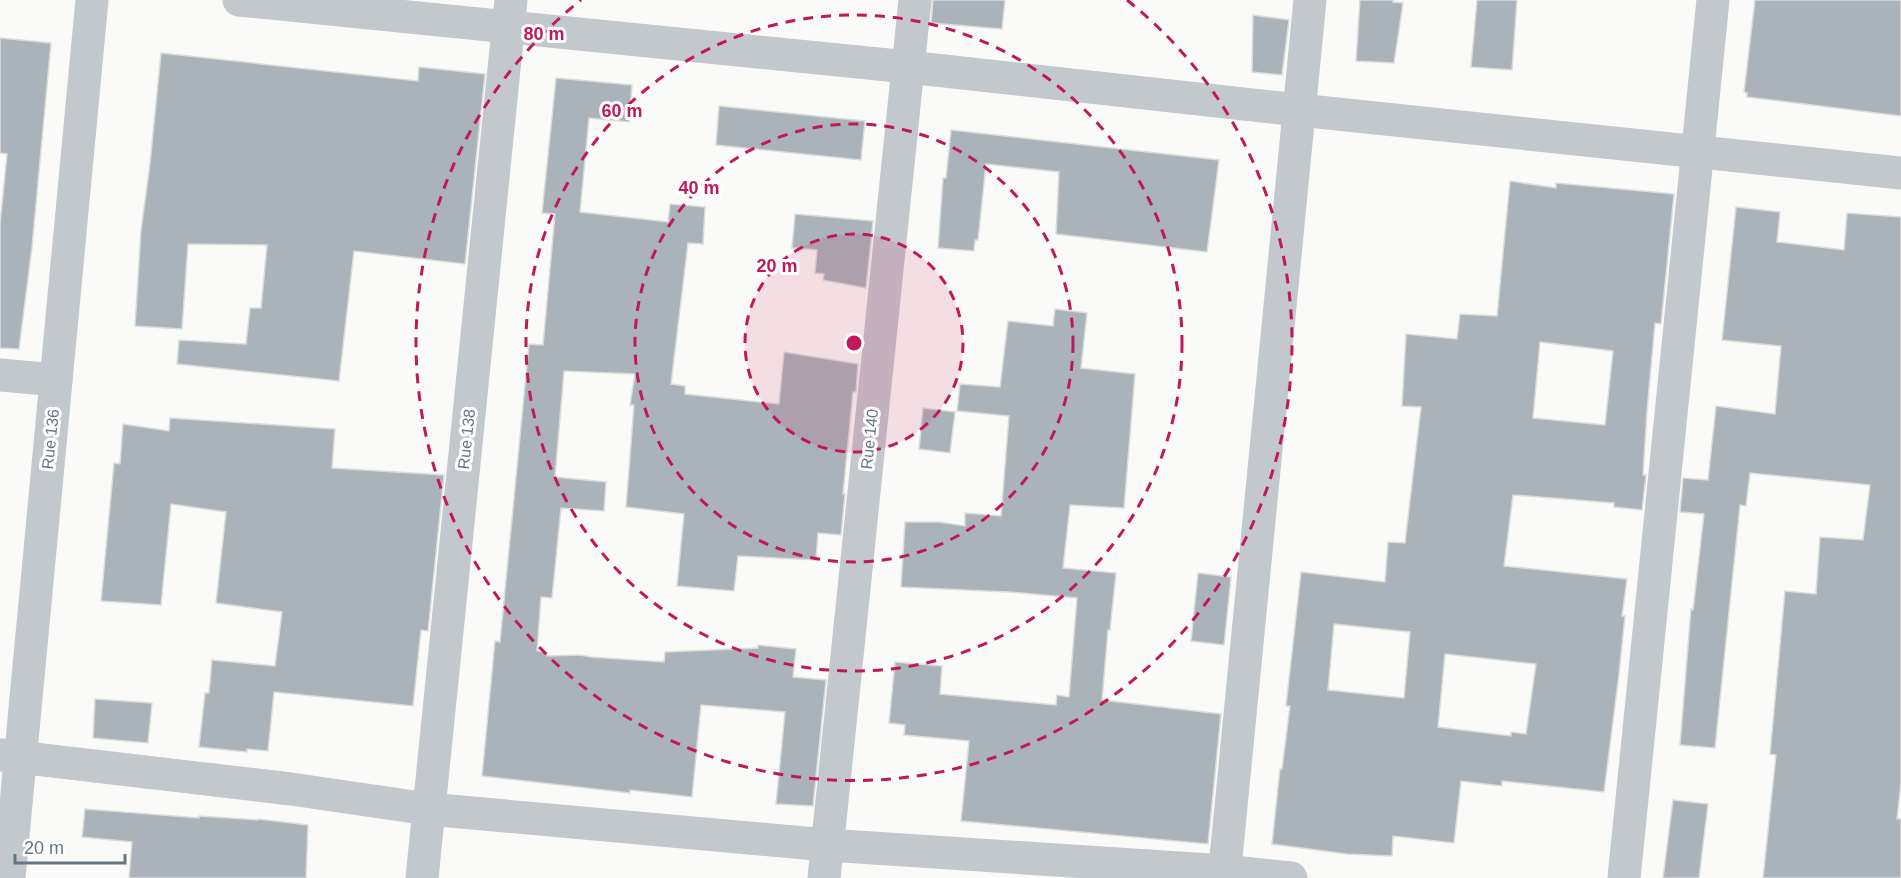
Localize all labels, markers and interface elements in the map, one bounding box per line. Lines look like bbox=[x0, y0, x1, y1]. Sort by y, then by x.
text: 80 m bbox=[523, 24, 565, 44]
text: 60 m bbox=[601, 101, 643, 121]
text: 40 m bbox=[678, 178, 720, 198]
text: 20 m bbox=[756, 256, 798, 276]
centre of rings bbox=[844, 333, 864, 353]
street label: Rue 136 bbox=[39, 408, 62, 470]
street label: Rue 138 bbox=[455, 408, 478, 470]
street label: Rue 140 bbox=[858, 408, 881, 470]
scale bar bbox=[15, 827, 124, 865]
text: 20 m bbox=[24, 838, 64, 858]

